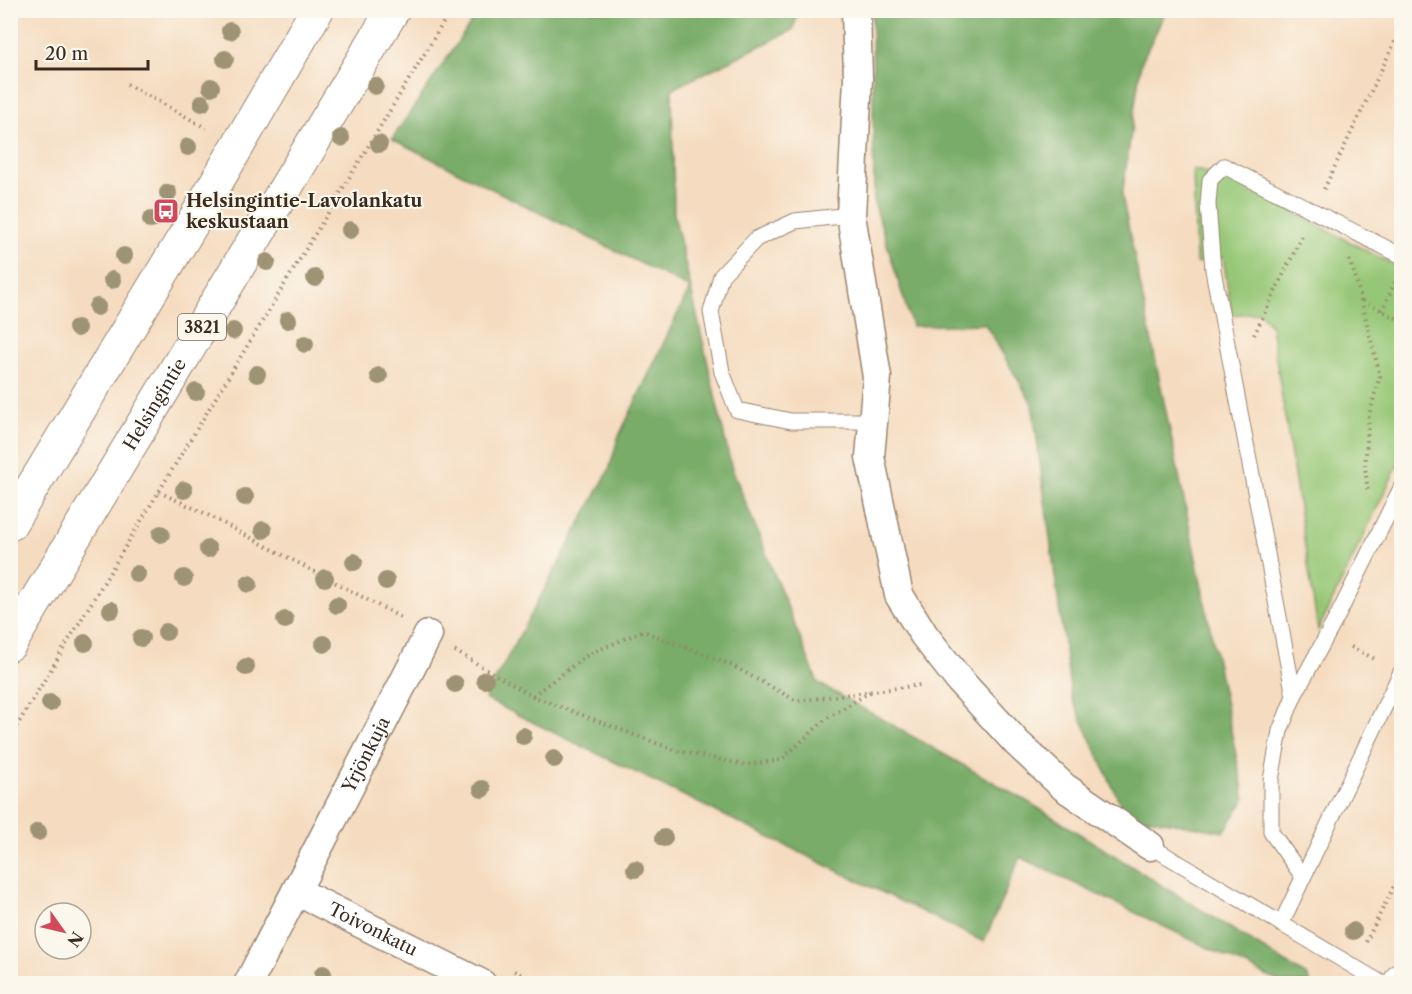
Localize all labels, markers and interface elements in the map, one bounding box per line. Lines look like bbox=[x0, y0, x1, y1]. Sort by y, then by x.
scale bar bbox=[36, 33, 148, 71]
text: 20 m bbox=[45, 43, 89, 65]
place label: Helsingintie-Lavolankatu keskustaan bbox=[186, 190, 423, 233]
bus stop icon: Helsingintie-Lavolankatu keskustaan bbox=[151, 196, 181, 226]
road number: 3821 bbox=[178, 314, 226, 340]
street label: Helsingintie bbox=[119, 354, 191, 454]
street label: Yrjönkuja bbox=[337, 713, 395, 797]
street label: Toivonkatu bbox=[325, 898, 421, 961]
north arrow bbox=[33, 901, 93, 961]
text: N bbox=[63, 928, 88, 951]

